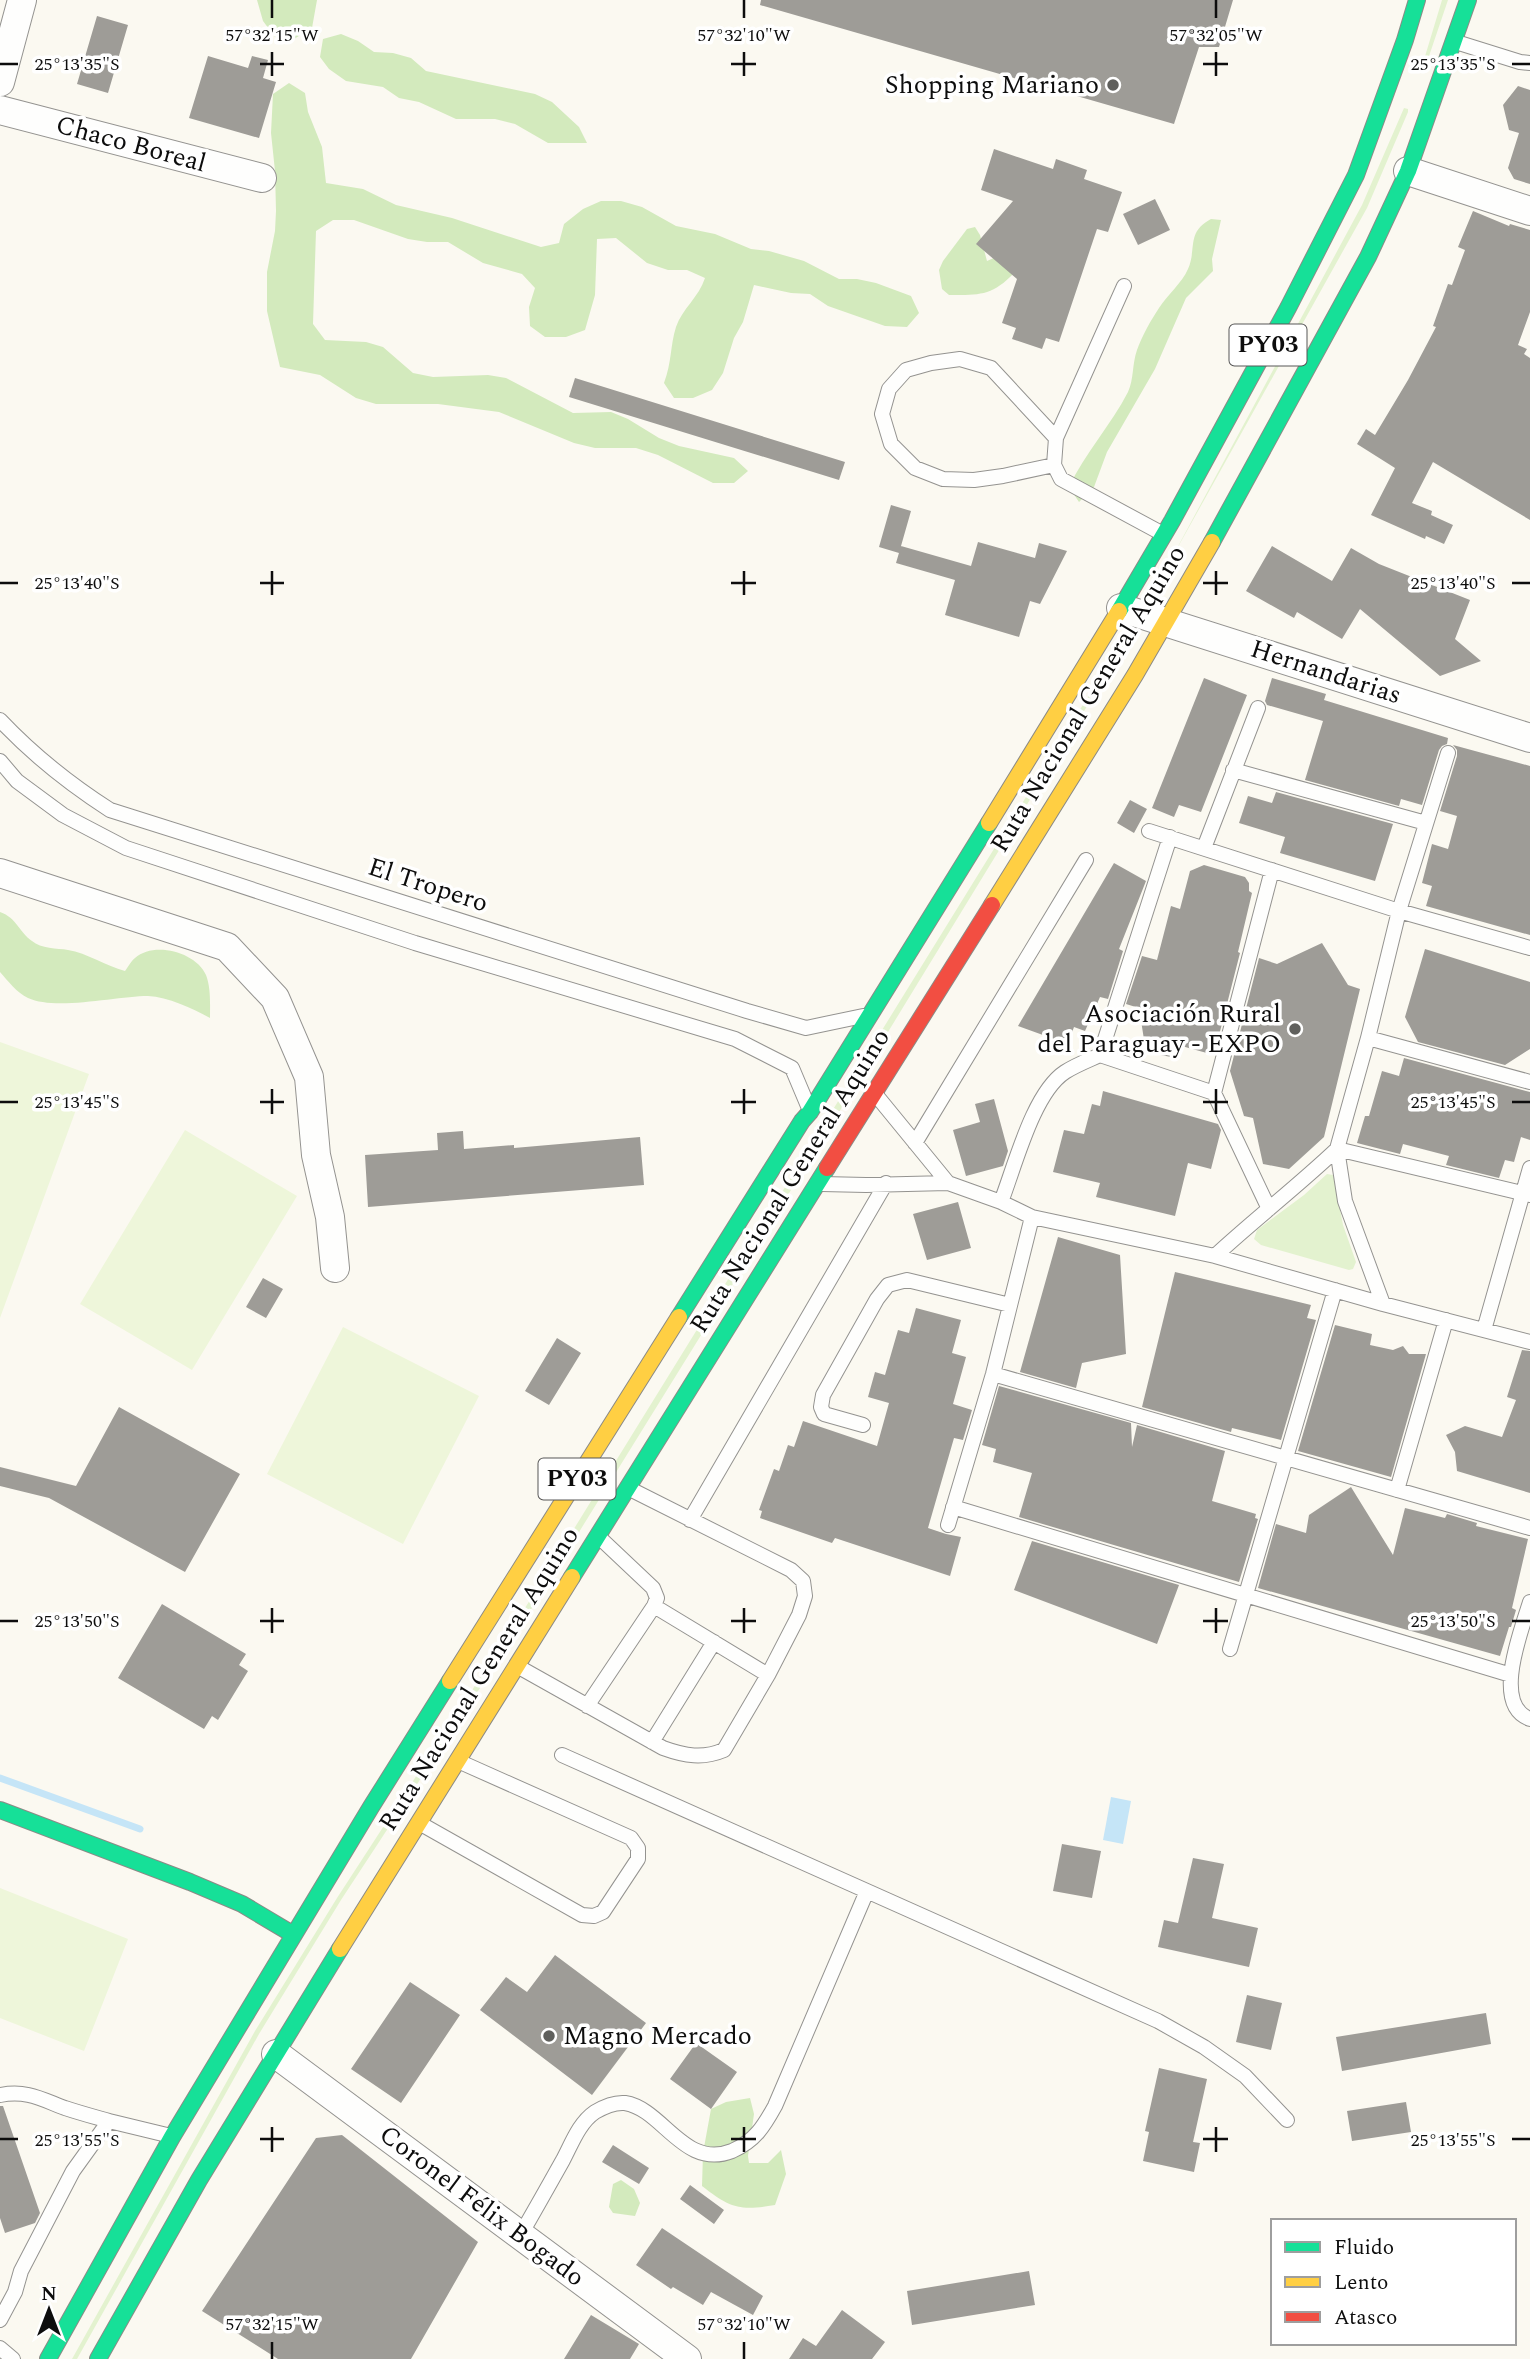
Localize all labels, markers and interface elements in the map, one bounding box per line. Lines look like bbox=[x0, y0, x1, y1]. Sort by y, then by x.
text: 57°32'15"W bbox=[225, 22, 319, 49]
text: 57°32'10"W bbox=[697, 22, 791, 49]
text: 57°32'05"W bbox=[1169, 22, 1263, 49]
text: 25°13'35"S bbox=[34, 51, 120, 78]
text: 25°13'35"S bbox=[1410, 51, 1496, 78]
place label: Shopping Mariano bbox=[885, 65, 1099, 105]
marker: Shopping Mariano bbox=[1105, 77, 1121, 93]
street label: Chaco Boreal bbox=[51, 105, 211, 183]
road number: PY03 bbox=[1230, 324, 1306, 366]
street label: Ruta Nacional General Aquino bbox=[980, 538, 1196, 860]
text: 25°13'40"S bbox=[34, 570, 120, 597]
text: 25°13'40"S bbox=[1410, 570, 1496, 597]
street label: Hernandarias bbox=[1245, 629, 1407, 715]
street label: El Tropero bbox=[363, 847, 493, 923]
place label: Asociación Rural del Paraguay - EXPO bbox=[1037, 994, 1281, 1064]
street label: Ruta Nacional General Aquino bbox=[680, 1021, 900, 1341]
marker: Asociación Rural del Paraguay - EXPO bbox=[1287, 1021, 1303, 1037]
text: 25°13'45"S bbox=[34, 1089, 120, 1116]
text: 25°13'45"S bbox=[1410, 1089, 1496, 1116]
road number: PY03 bbox=[538, 1458, 616, 1499]
street label: Ruta Nacional General Aquino bbox=[369, 1519, 589, 1839]
text: 25°13'50"S bbox=[34, 1608, 120, 1635]
text: 25°13'50"S bbox=[1410, 1608, 1496, 1635]
place label: Magno Mercado bbox=[563, 2016, 752, 2056]
marker: Magno Mercado bbox=[541, 2028, 557, 2044]
street label: Coronel Félix Bogado bbox=[371, 2115, 593, 2297]
text: 25°13'55"S bbox=[34, 2127, 120, 2154]
text: 25°13'55"S bbox=[1410, 2127, 1496, 2154]
legend bbox=[1271, 2219, 1516, 2345]
text: Fluido bbox=[1334, 2232, 1394, 2264]
text: Lento bbox=[1334, 2267, 1388, 2299]
north arrow bbox=[14, 2275, 84, 2345]
text: N bbox=[41, 2280, 57, 2309]
text: Atasco bbox=[1334, 2302, 1397, 2334]
text: 57°32'15"W bbox=[225, 2311, 319, 2338]
text: 57°32'10"W bbox=[697, 2311, 791, 2338]

